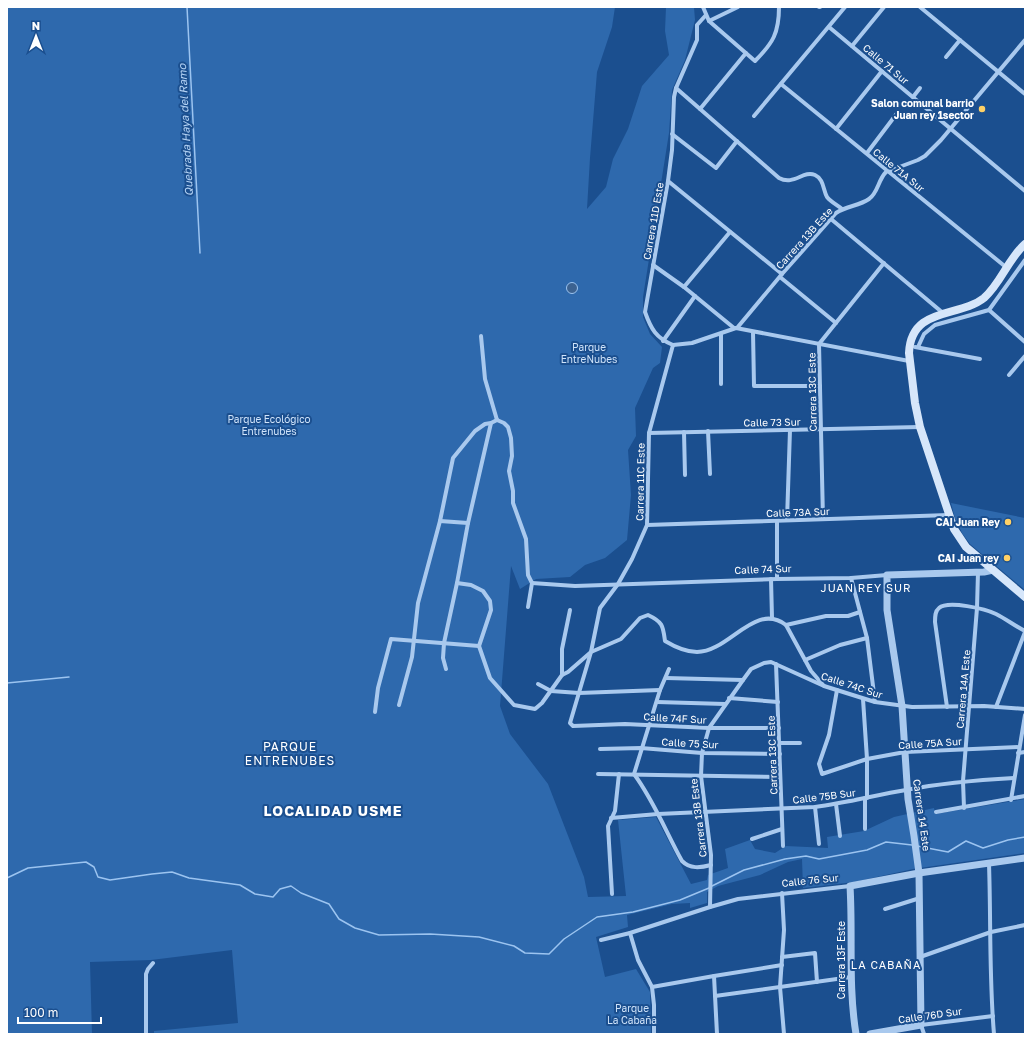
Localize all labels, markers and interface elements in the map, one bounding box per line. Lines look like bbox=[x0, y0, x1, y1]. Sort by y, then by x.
north arrow bbox=[16, 16, 56, 56]
text: N bbox=[32, 19, 40, 32]
street label: Calle 71 Sur bbox=[861, 41, 911, 87]
water label: Quebrada Haya del Ramo bbox=[175, 62, 196, 197]
place label: Salon comunal barrio Juan rey 1sector bbox=[871, 97, 974, 121]
marker: Salon comunal barrio Juan rey 1sector bbox=[977, 104, 987, 114]
street label: Calle 71A Sur bbox=[871, 146, 927, 194]
street label: Carrera 11D Este bbox=[640, 181, 666, 261]
street label: Carrera 13B Este bbox=[773, 204, 835, 271]
park label: Parque EntreNubes bbox=[561, 341, 617, 365]
street label: Carrera 13C Este bbox=[805, 352, 819, 432]
park label: Parque Ecológico Entrenubes bbox=[227, 413, 311, 437]
street label: Calle 73 Sur bbox=[743, 416, 801, 428]
street label: Carrera 11C Este bbox=[633, 443, 647, 521]
street label: Calle 73A Sur bbox=[766, 505, 830, 519]
place label: CAI Juan Rey bbox=[936, 516, 1000, 528]
marker: CAI Juan Rey bbox=[1003, 517, 1013, 527]
place label: CAI Juan rey bbox=[938, 552, 999, 564]
marker: CAI Juan rey bbox=[1002, 553, 1012, 563]
street label: Calle 74 Sur bbox=[734, 562, 792, 576]
district label: JUAN REY SUR bbox=[821, 581, 911, 594]
street label: Carrera 14A Este bbox=[954, 649, 972, 729]
street label: Calle 74C Sur bbox=[820, 669, 884, 701]
street label: Calle 74F Sur bbox=[643, 710, 707, 726]
street label: Carrera 13C Este bbox=[765, 715, 779, 795]
street label: Calle 75A Sur bbox=[898, 735, 962, 751]
street label: Calle 75 Sur bbox=[661, 736, 719, 750]
district label: PARQUE ENTRENUBES bbox=[245, 739, 335, 768]
street label: Carrera 13B Este bbox=[687, 778, 709, 858]
street label: Carrera 14 Este bbox=[911, 778, 933, 852]
street label: Calle 75B Sur bbox=[792, 786, 856, 806]
district label: LOCALIDAD USME bbox=[264, 802, 402, 819]
street label: Calle 76 Sur bbox=[781, 871, 839, 889]
street label: Carrera 13F Este bbox=[835, 921, 847, 999]
district label: LA CABAÑA bbox=[851, 958, 921, 971]
scale bar bbox=[18, 999, 101, 1025]
park label: Parque La Cabaña bbox=[607, 1002, 657, 1026]
text: 100 m bbox=[24, 1005, 58, 1020]
street label: Calle 76D Sur bbox=[897, 1005, 963, 1025]

